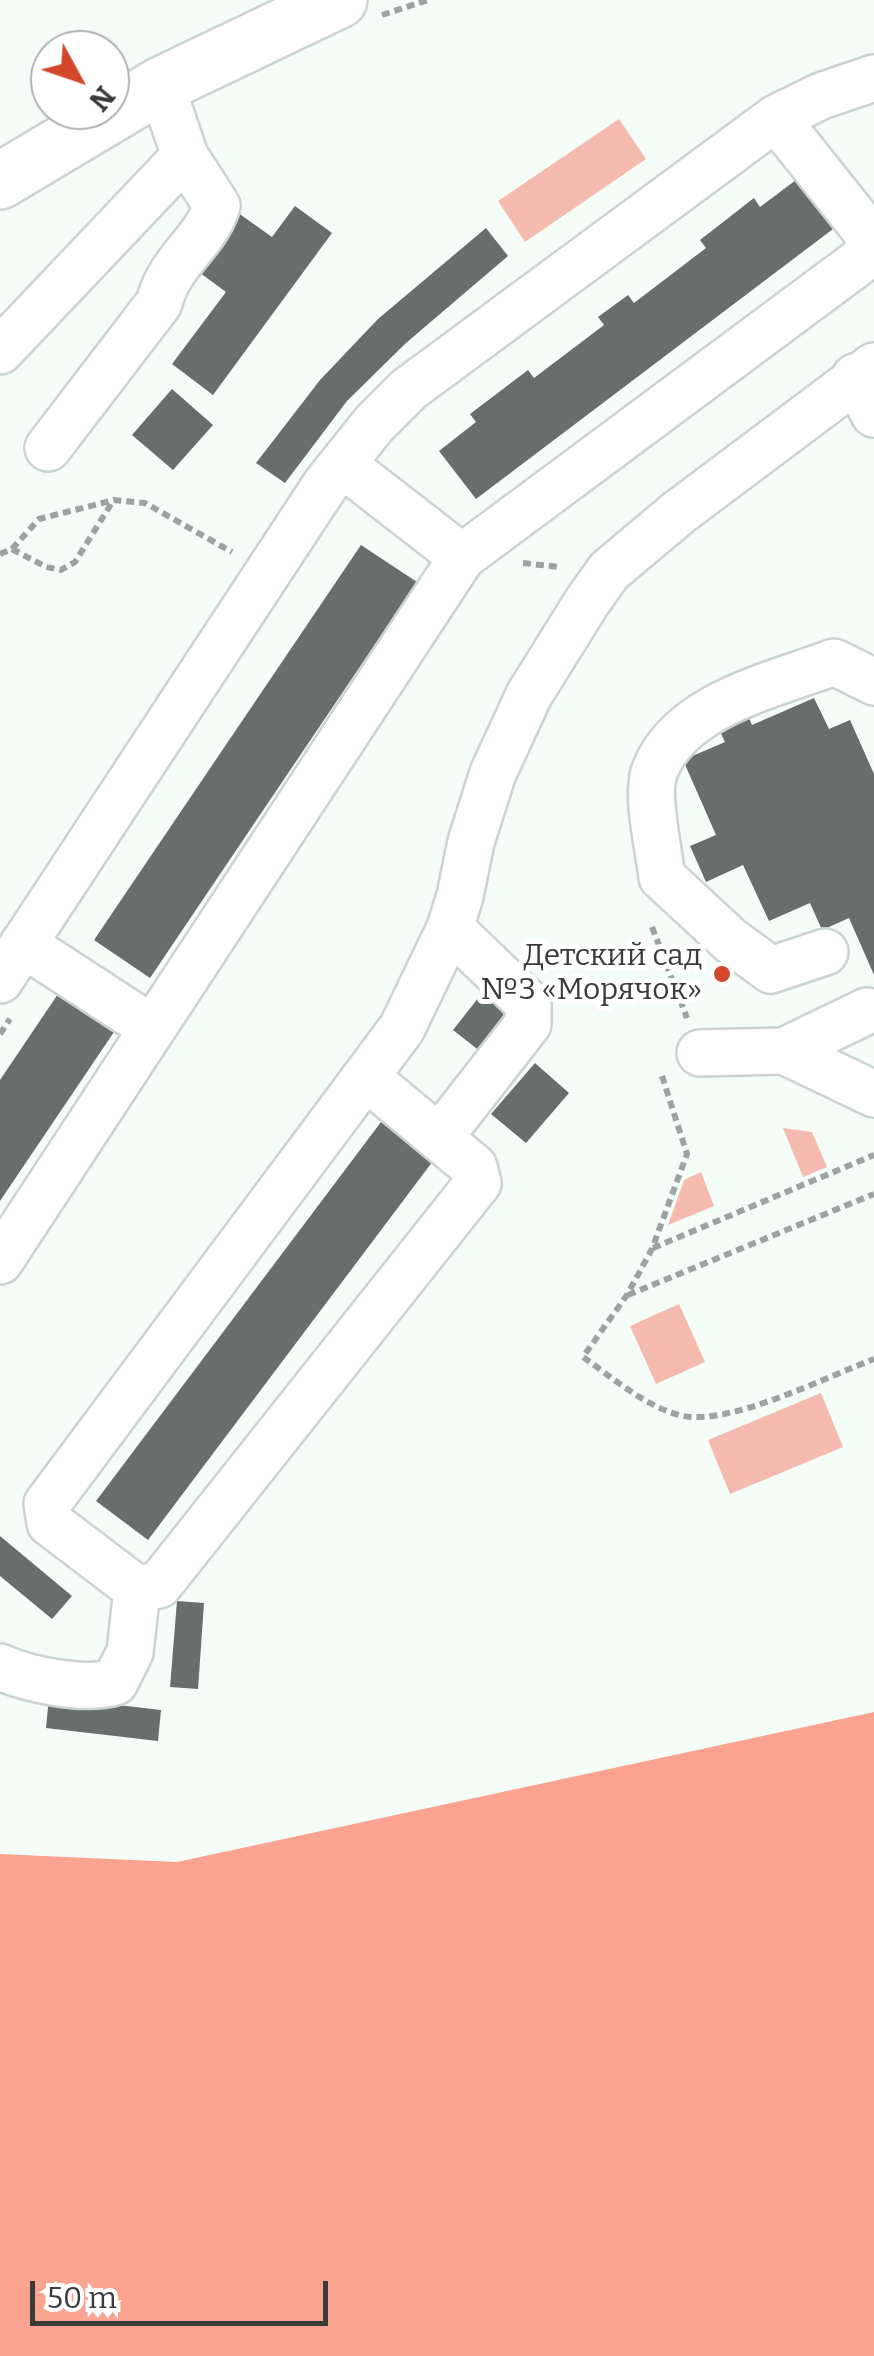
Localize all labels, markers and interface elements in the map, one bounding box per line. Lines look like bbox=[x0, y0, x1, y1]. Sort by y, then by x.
north arrow bbox=[30, 30, 130, 130]
text: N bbox=[82, 79, 121, 117]
place label: Детский сад №3 «Морячок» bbox=[481, 939, 702, 1010]
marker: Детский сад №3 «Морячок» bbox=[711, 963, 733, 985]
scale bar bbox=[35, 2261, 332, 2323]
text: 50 m bbox=[47, 2280, 117, 2316]

